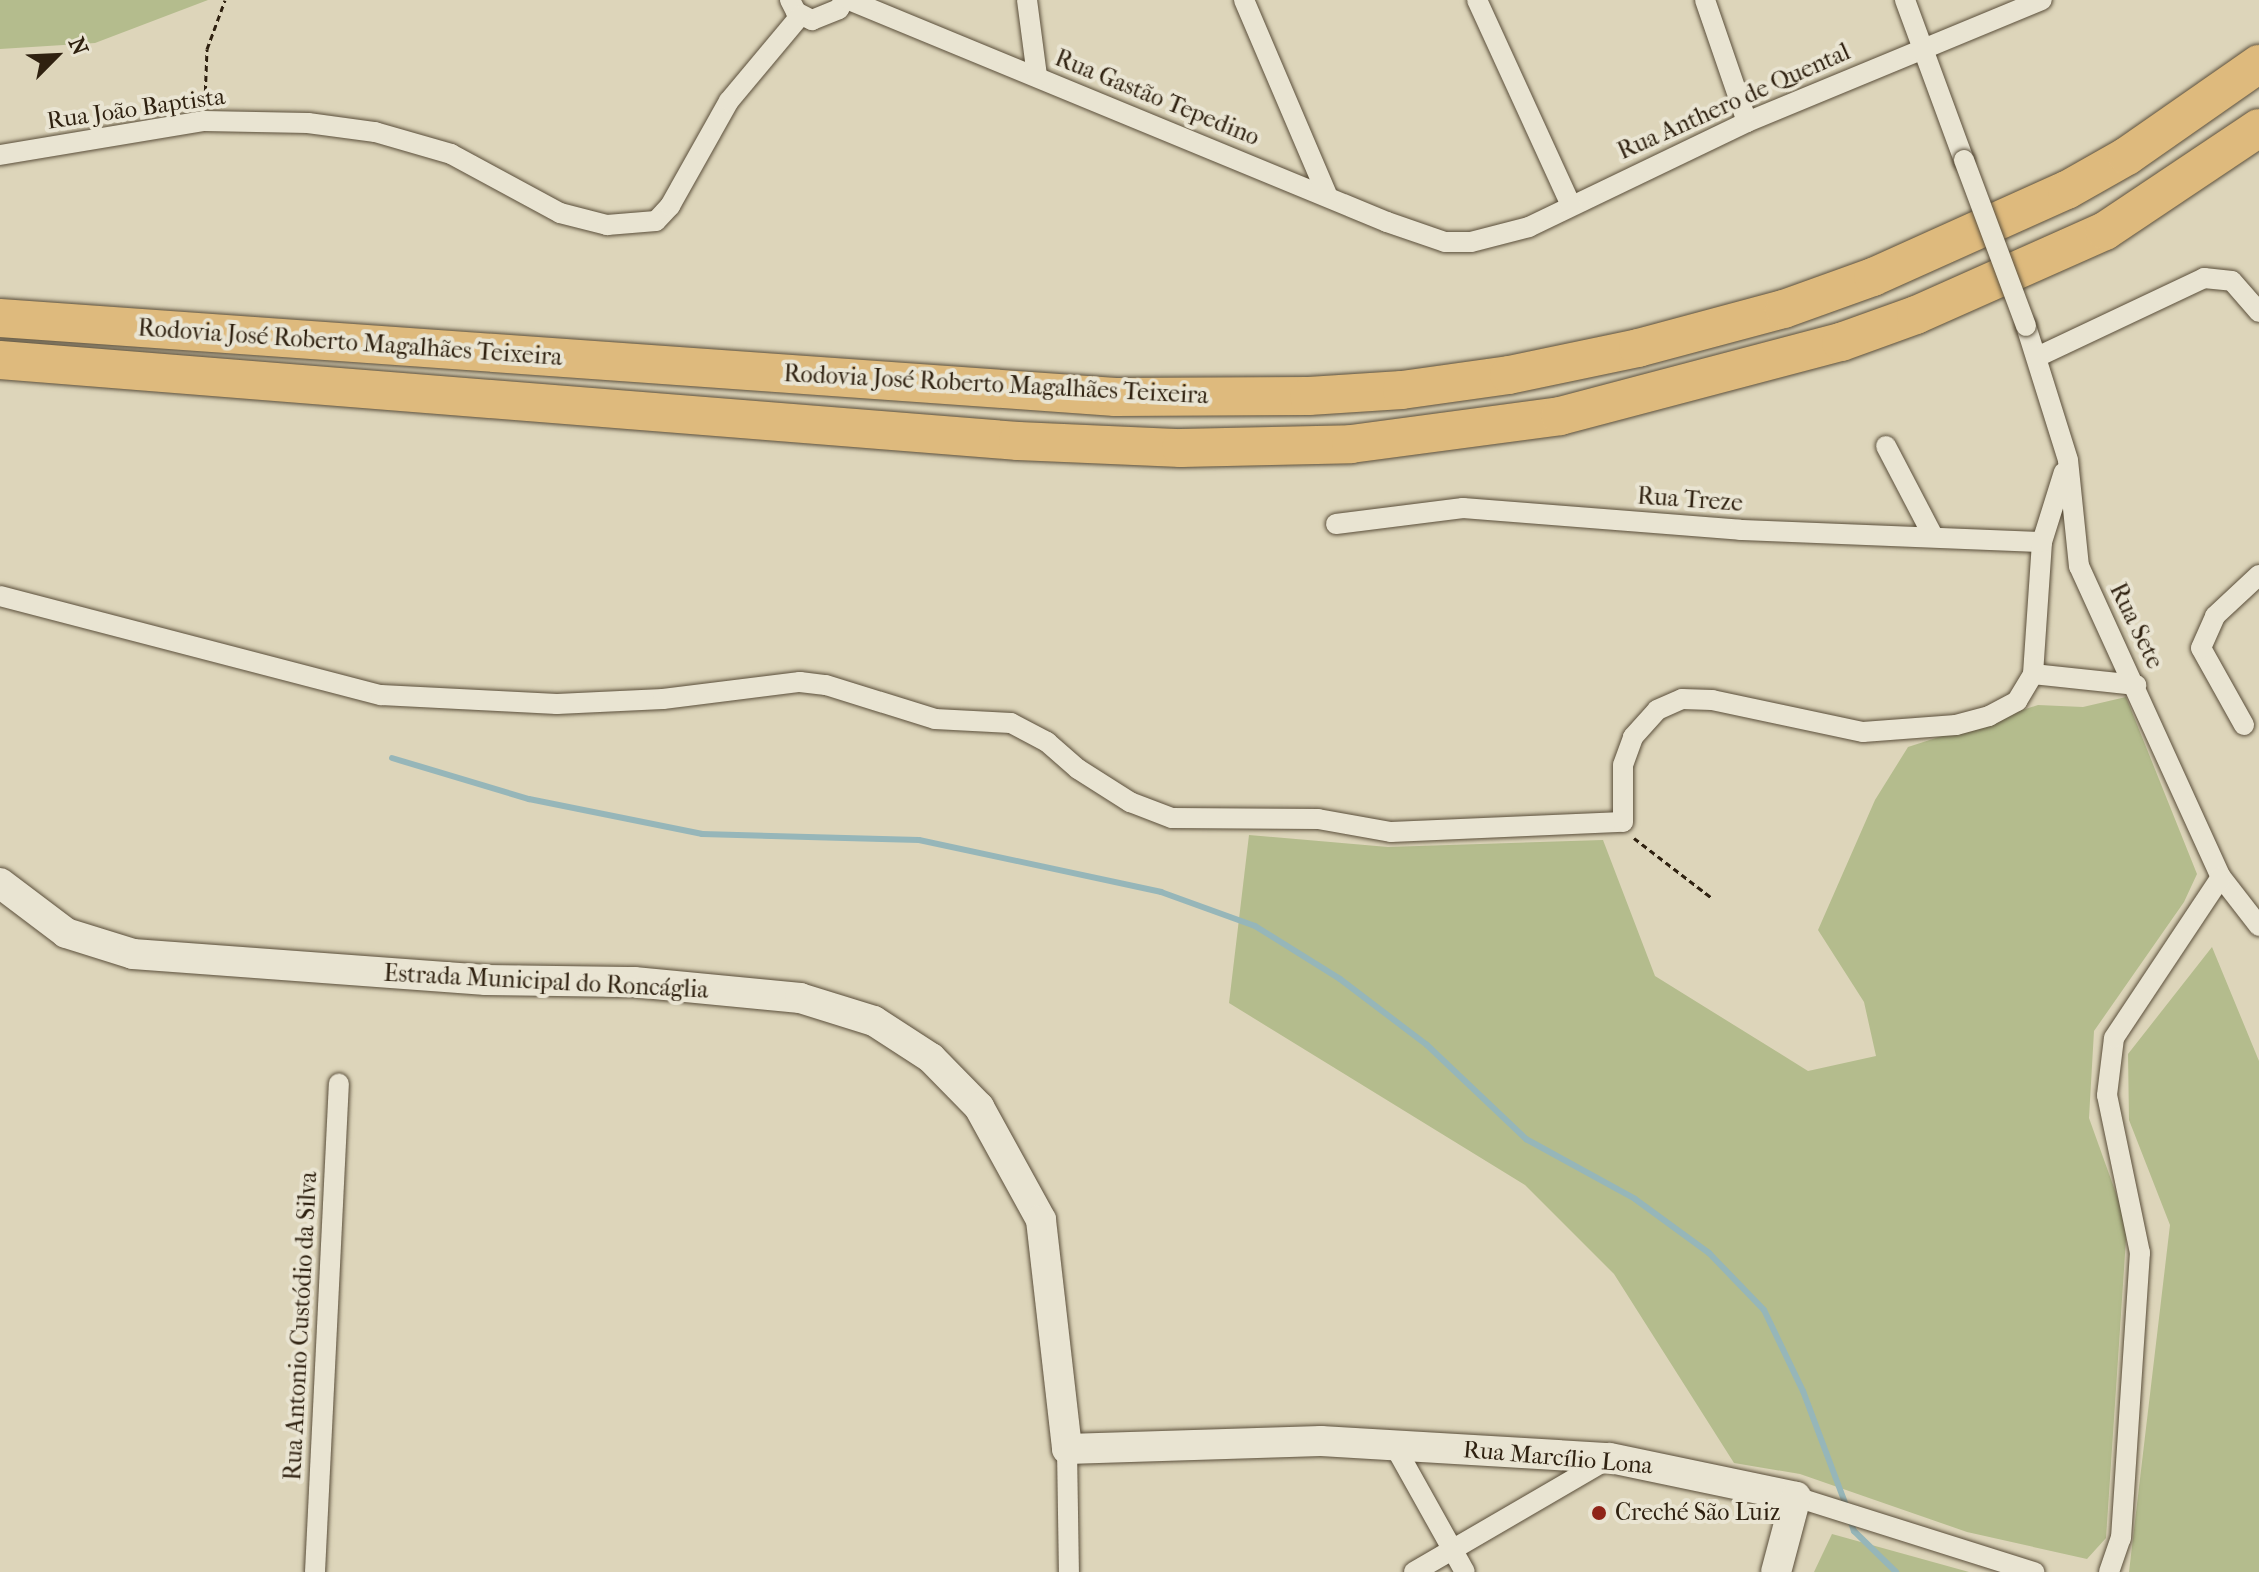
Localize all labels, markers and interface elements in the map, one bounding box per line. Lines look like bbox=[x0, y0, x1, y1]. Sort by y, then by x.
north arrow bbox=[16, 16, 96, 96]
text: N bbox=[63, 33, 93, 59]
street label: Rua Anthero de Quental bbox=[1613, 38, 1855, 166]
street label: Rua Gastão Tepedino bbox=[1051, 44, 1263, 152]
street label: Rua João Baptista bbox=[45, 82, 227, 136]
street label: Rodovia José Roberto Magalhães Teixeira bbox=[137, 314, 563, 372]
street label: Rodovia José Roberto Magalhães Teixeira bbox=[783, 359, 1209, 411]
street label: Rua Treze bbox=[1636, 482, 1744, 518]
street label: Rua Sete bbox=[2103, 579, 2169, 673]
street label: Estrada Municipal do Roncáglia bbox=[383, 959, 709, 1005]
street label: Rua Antonio Custódio da Silva bbox=[279, 1171, 323, 1481]
street label: Rua Marcílio Lona bbox=[1462, 1435, 1654, 1481]
place label: Creché São Luiz bbox=[1615, 1499, 1780, 1527]
marker: Creché São Luiz bbox=[1590, 1504, 1608, 1522]

